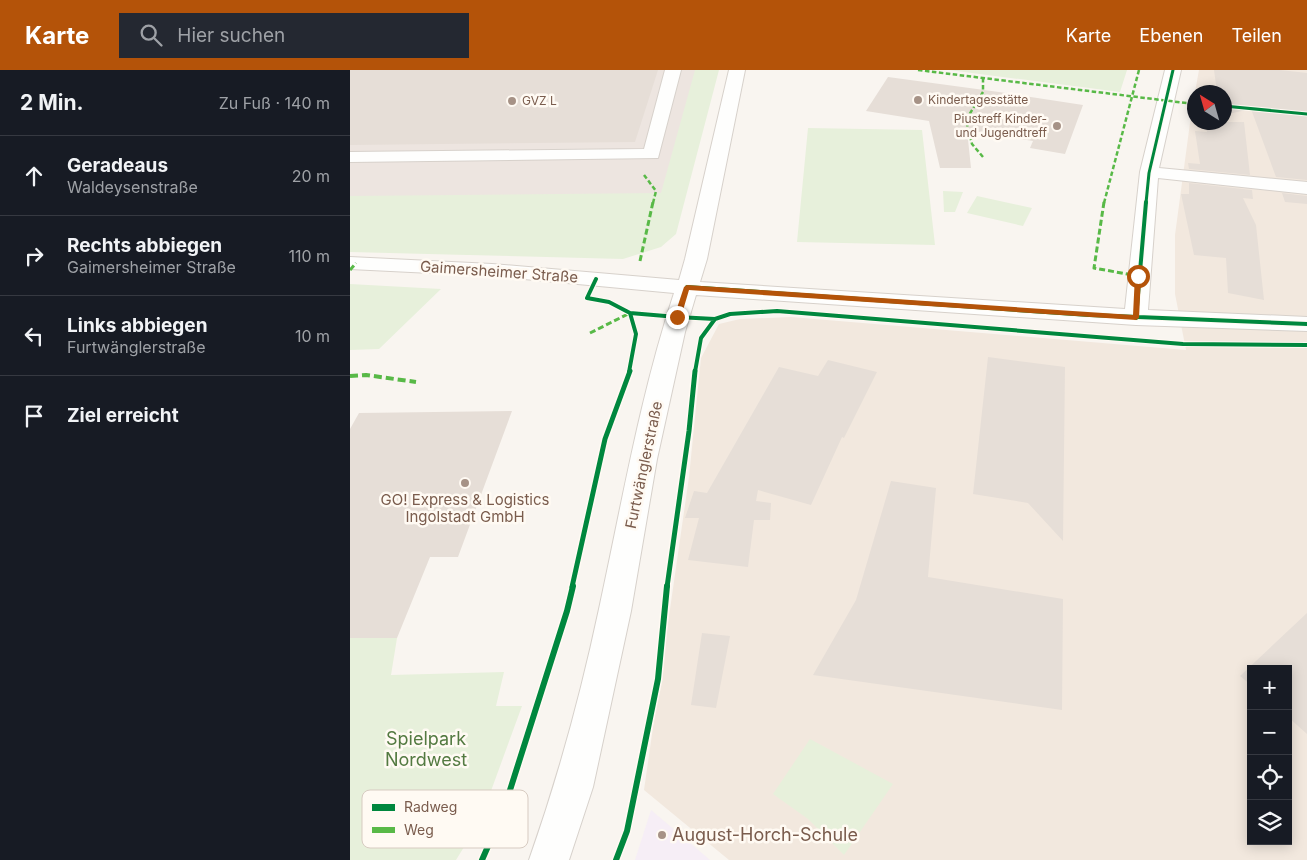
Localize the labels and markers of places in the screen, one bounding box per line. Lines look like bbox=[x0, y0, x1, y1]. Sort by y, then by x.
place label: Kindertagesstätte bbox=[928, 92, 1028, 107]
place label: GVZ L bbox=[522, 93, 557, 108]
marker: Kindertagesstätte bbox=[912, 94, 924, 106]
marker: GVZ L bbox=[506, 95, 518, 107]
place label: Piustreff Kinder- und Jugendtreff bbox=[954, 111, 1048, 140]
marker: Piustreff Kinder- und Jugendtreff bbox=[1051, 120, 1063, 132]
marker: GO! Express & Logistics Ingolstadt GmbH bbox=[459, 477, 471, 489]
place label: GO! Express & Logistics Ingolstadt GmbH bbox=[381, 490, 550, 526]
place label: August-Horch-Schule bbox=[672, 824, 858, 845]
marker: August-Horch-Schule bbox=[656, 829, 668, 841]

